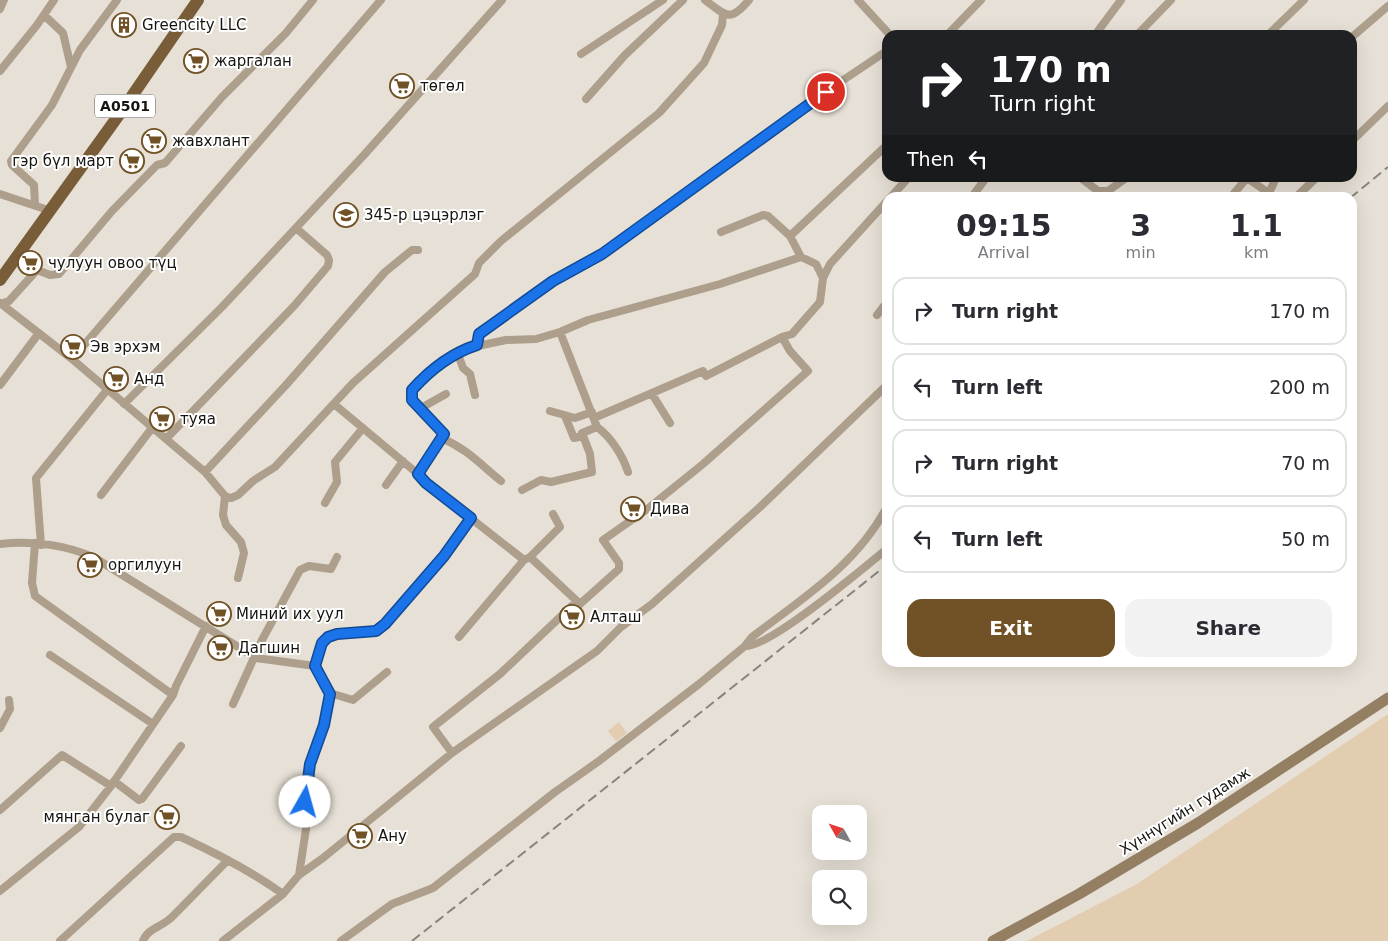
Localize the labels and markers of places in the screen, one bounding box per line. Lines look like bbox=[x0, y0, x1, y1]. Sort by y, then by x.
building icon: Greencity LLC bbox=[111, 12, 137, 38]
place label: Greencity LLC bbox=[142, 16, 247, 34]
supermarket icon: жаргалан bbox=[183, 48, 209, 74]
place label: жаргалан bbox=[214, 52, 292, 70]
pin bbox=[805, 71, 847, 113]
supermarket icon: төгөл bbox=[389, 73, 415, 99]
place label: төгөл bbox=[420, 77, 465, 95]
supermarket icon: жавхлант bbox=[141, 128, 167, 154]
place label: жавхлант bbox=[172, 132, 250, 150]
supermarket icon: гэр бүл март bbox=[119, 148, 145, 174]
place label: гэр бүл март bbox=[12, 152, 114, 170]
school or university icon: 345-р цэцэрлэг bbox=[333, 202, 359, 228]
place label: 345-р цэцэрлэг bbox=[364, 206, 485, 224]
supermarket icon: чулуун овоо түц bbox=[17, 250, 43, 276]
place label: чулуун овоо түц bbox=[48, 254, 177, 272]
supermarket icon: Эв эрхэм bbox=[60, 334, 86, 360]
place label: Эв эрхэм bbox=[90, 338, 160, 356]
supermarket icon: Анд bbox=[103, 366, 129, 392]
place label: Анд bbox=[134, 370, 164, 388]
supermarket icon: туяа bbox=[149, 406, 175, 432]
place label: туяа bbox=[180, 410, 216, 428]
supermarket icon: Дива bbox=[620, 496, 646, 522]
place label: Дива bbox=[650, 500, 690, 518]
supermarket icon: оргилуун bbox=[77, 552, 103, 578]
place label: оргилуун bbox=[108, 556, 181, 574]
supermarket icon: Миний их уул bbox=[206, 601, 232, 627]
supermarket icon: Алташ bbox=[559, 604, 585, 630]
place label: Миний их уул bbox=[236, 605, 344, 623]
place label: Алташ bbox=[590, 608, 642, 626]
supermarket icon: Дагшин bbox=[207, 635, 233, 661]
place label: Дагшин bbox=[238, 639, 300, 657]
supermarket icon: мянган булаг bbox=[154, 804, 180, 830]
place label: мянган булаг bbox=[43, 808, 150, 826]
supermarket icon: Ану bbox=[347, 823, 373, 849]
place label: Ану bbox=[378, 827, 407, 845]

